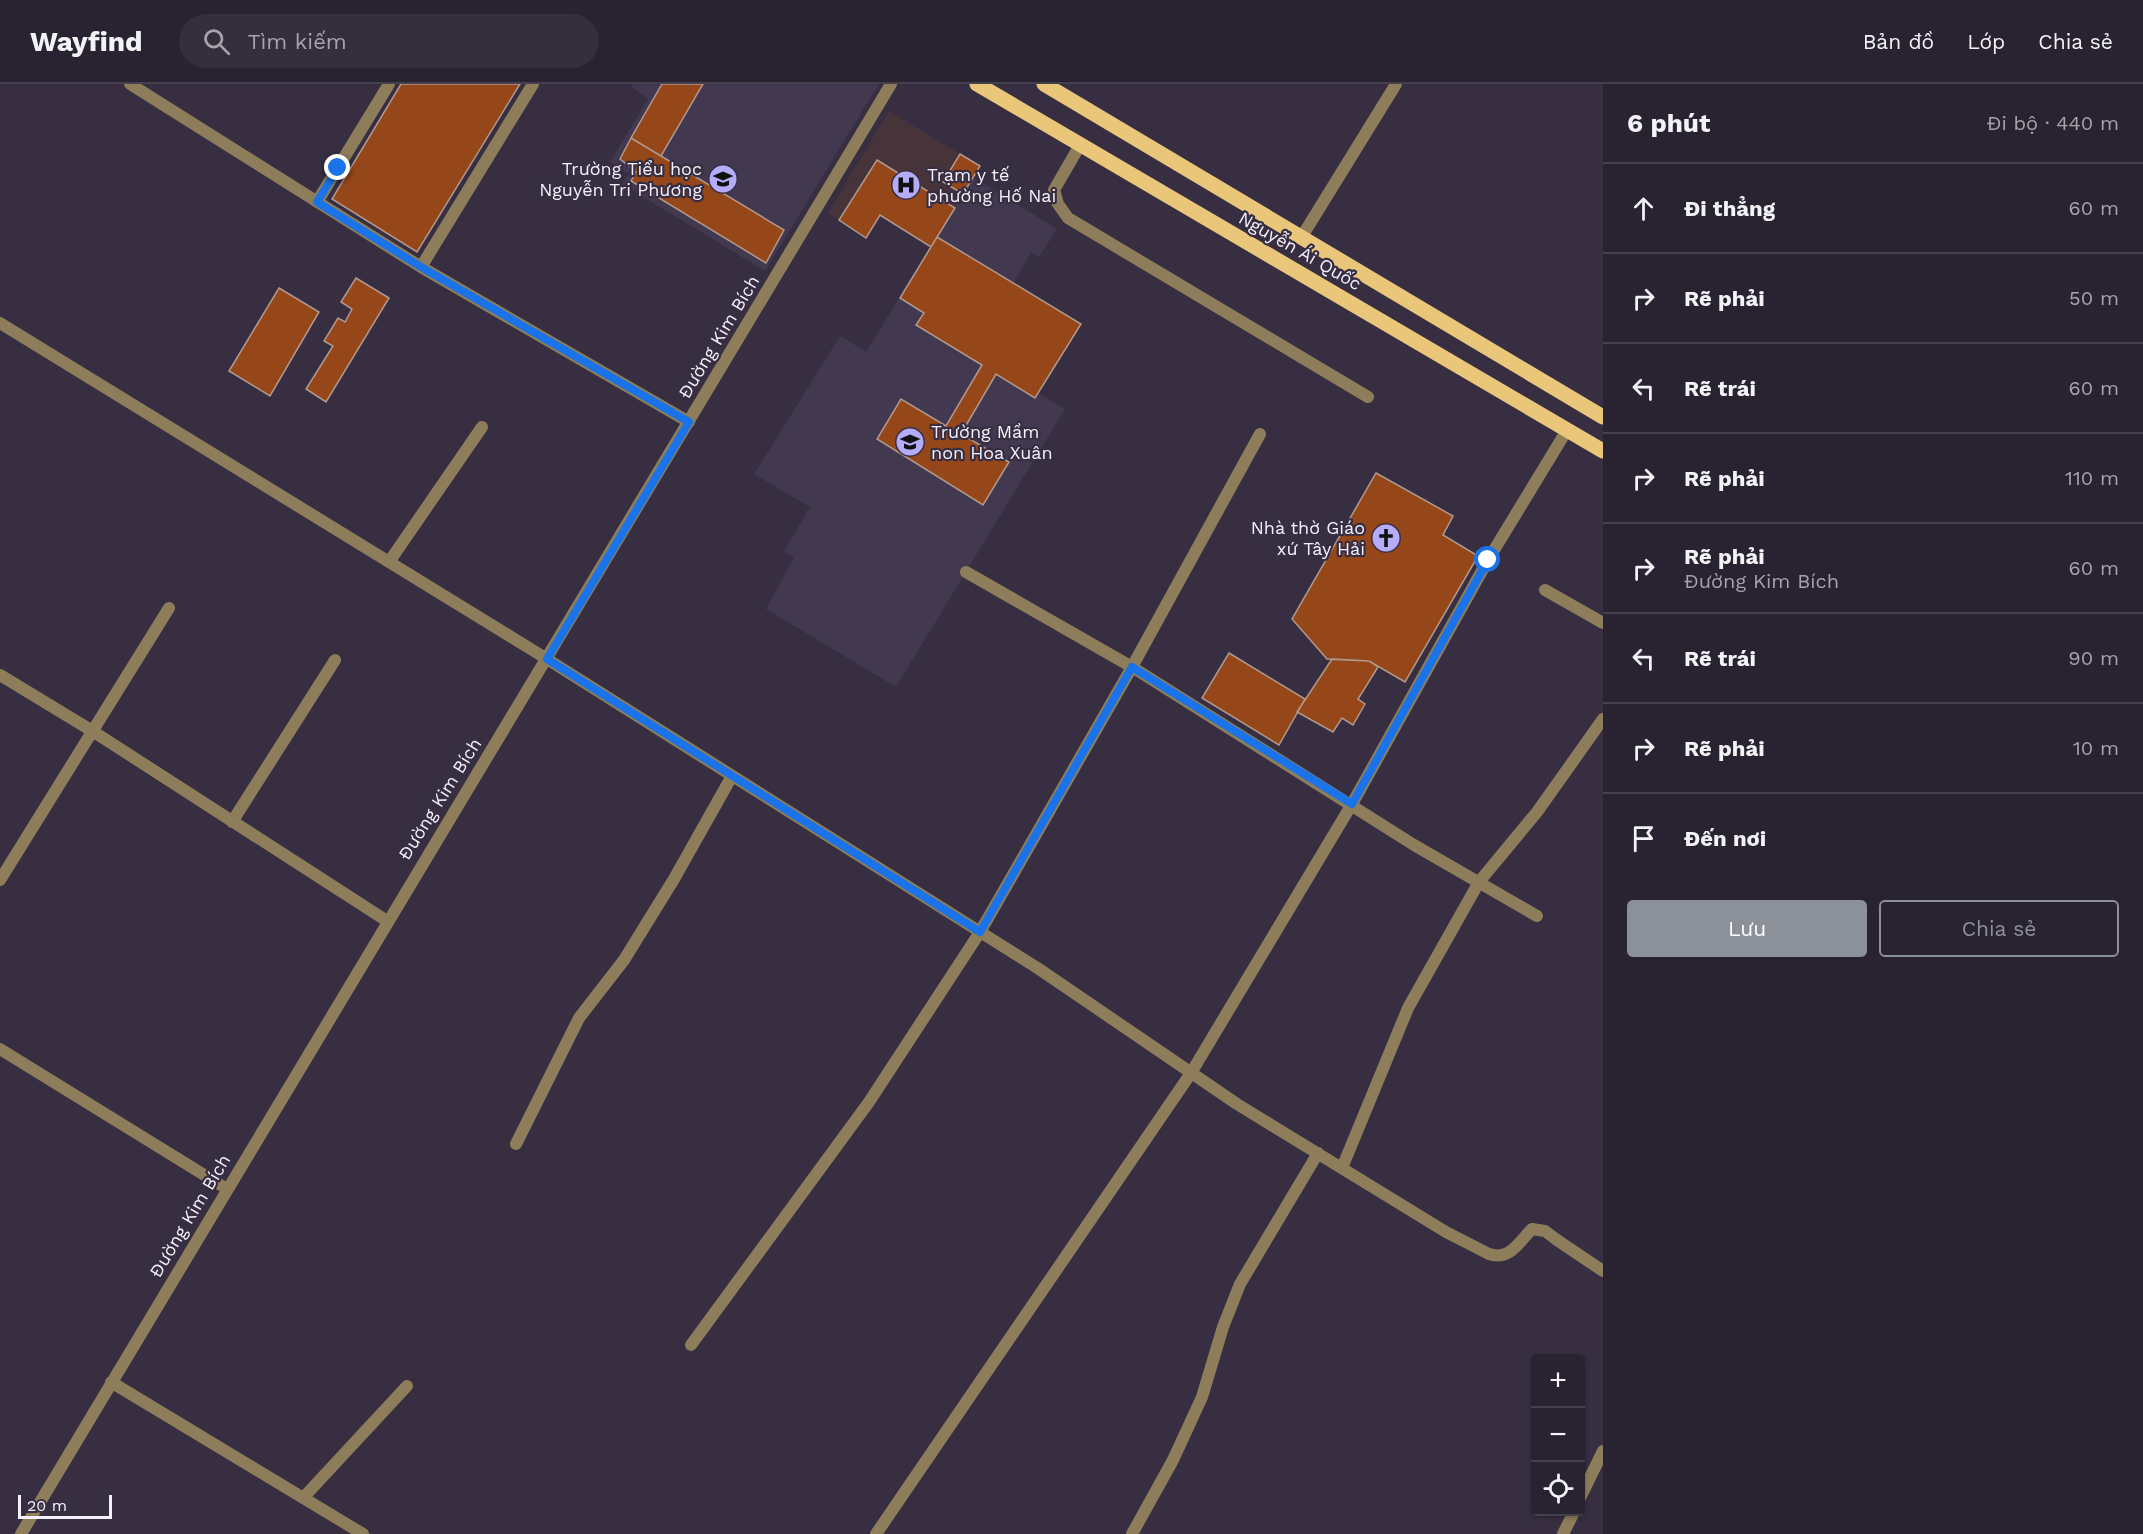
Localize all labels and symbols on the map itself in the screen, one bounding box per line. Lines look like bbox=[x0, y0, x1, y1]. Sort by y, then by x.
route end bbox=[324, 154, 350, 180]
place label: Trường Tiểu học Nguyễn Tri Phương bbox=[539, 158, 702, 200]
school or university icon: Trường Tiểu học Nguyễn Tri Phương bbox=[707, 163, 739, 195]
place label: Trạm y tế phường Hố Nai bbox=[927, 164, 1056, 206]
hospital icon: Trạm y tế phường Hố Nai bbox=[890, 169, 922, 201]
street label: Nguyễn Ái Quốc bbox=[1235, 207, 1365, 294]
street label: Đường Kim Bích bbox=[674, 271, 764, 402]
place label: Trường Mầm non Hoa Xuân bbox=[931, 421, 1053, 463]
school or university icon: Trường Mầm non Hoa Xuân bbox=[894, 426, 926, 458]
place label: Nhà thờ Giáo xứ Tây Hải bbox=[1251, 517, 1365, 559]
church icon: Nhà thờ Giáo xứ Tây Hải bbox=[1370, 522, 1402, 554]
route start bbox=[1474, 546, 1500, 572]
street label: Đường Kim Bích bbox=[394, 734, 485, 864]
street label: Đường Kim Bích bbox=[145, 1150, 235, 1281]
scale bar bbox=[18, 1492, 112, 1520]

